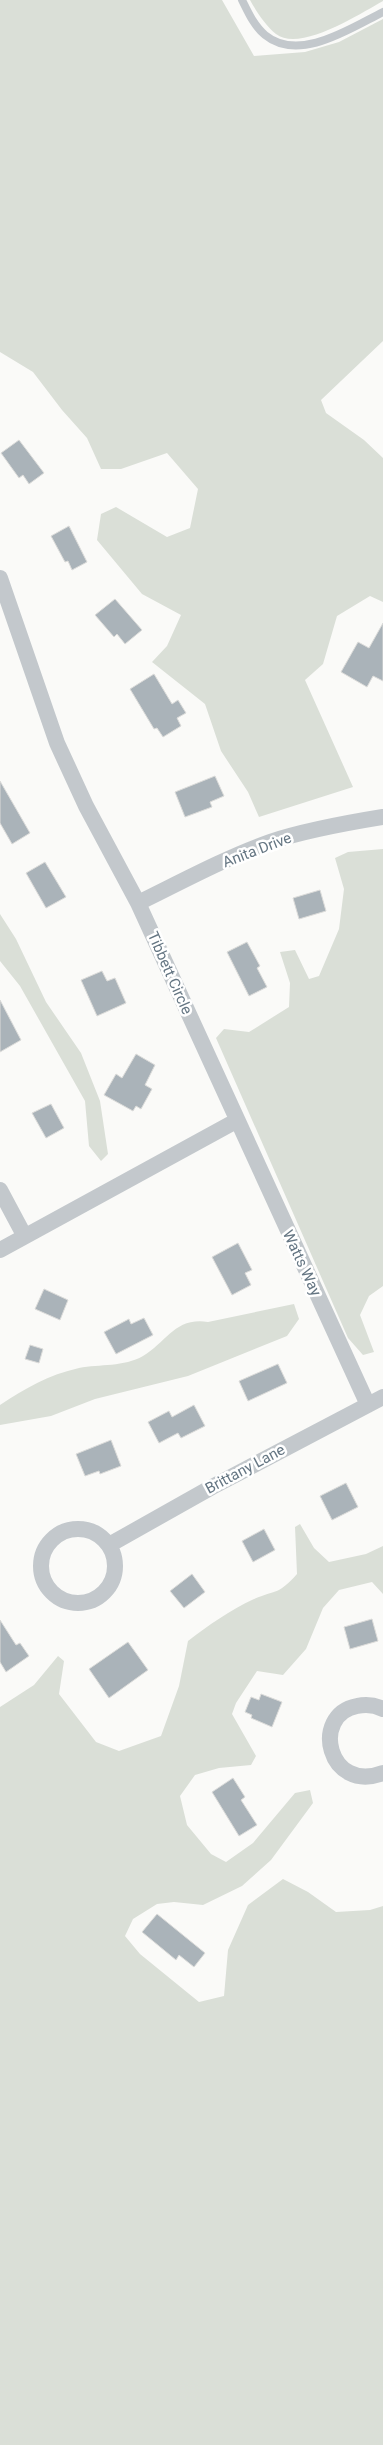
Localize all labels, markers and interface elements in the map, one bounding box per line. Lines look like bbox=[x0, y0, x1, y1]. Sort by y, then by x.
street label: Anita Drive bbox=[220, 829, 294, 871]
street label: Tibbett Circle bbox=[144, 929, 196, 1017]
street label: Watts Way bbox=[279, 1227, 325, 1299]
street label: Brittany Lane bbox=[202, 1440, 288, 1498]

